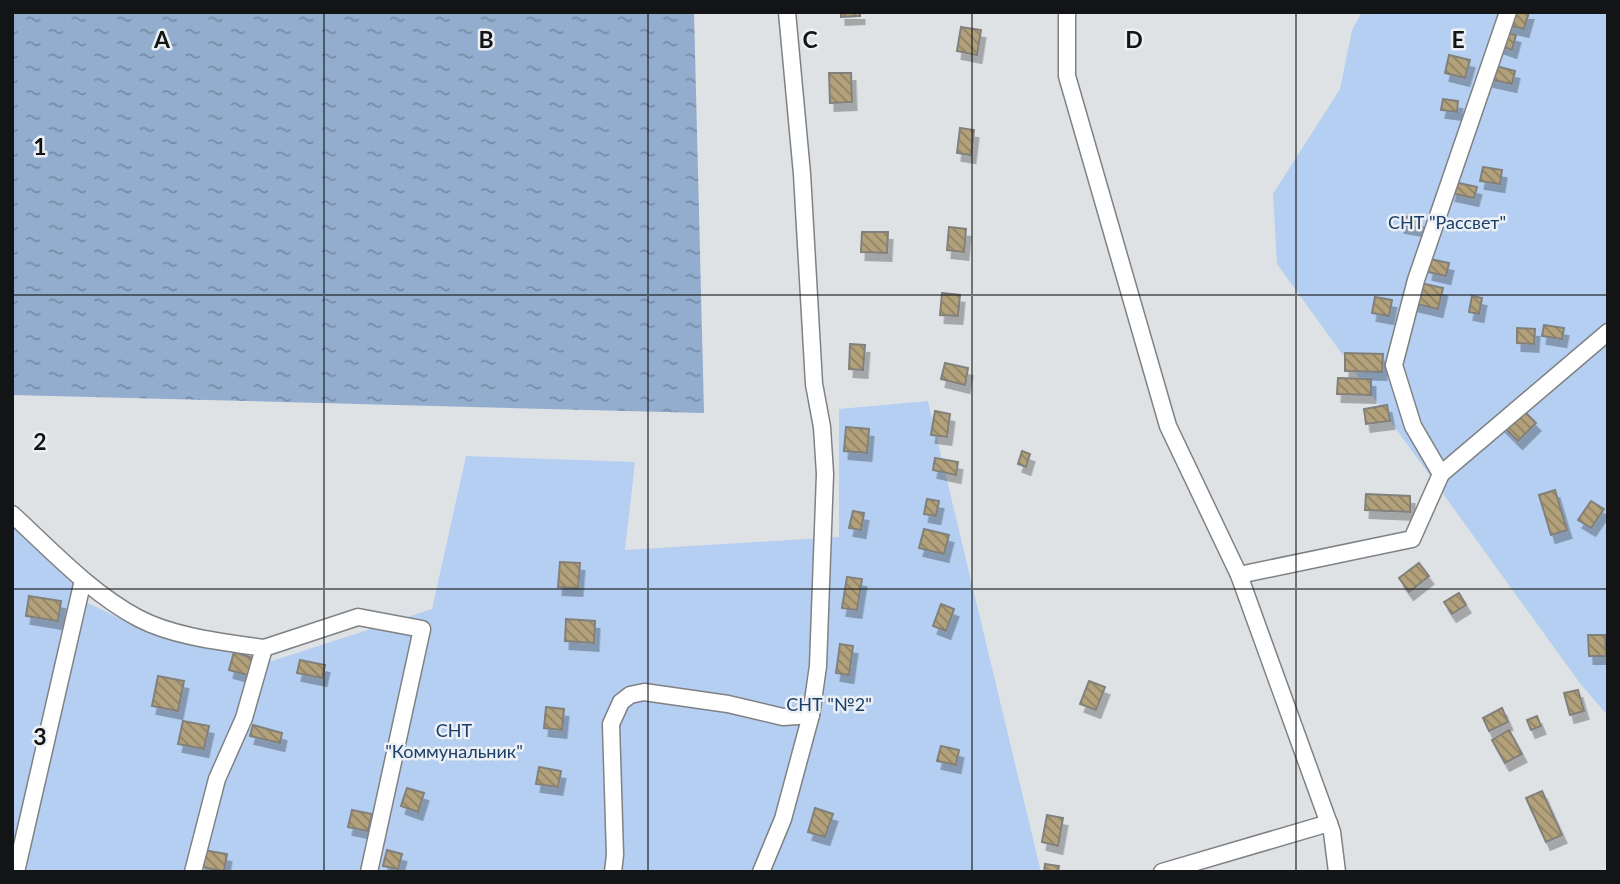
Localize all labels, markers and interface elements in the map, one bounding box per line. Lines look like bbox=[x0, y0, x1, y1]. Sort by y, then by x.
text: A bbox=[153, 25, 171, 53]
text: B bbox=[478, 25, 494, 53]
text: C bbox=[802, 25, 818, 53]
text: D bbox=[1125, 25, 1143, 53]
text: E bbox=[1451, 25, 1465, 53]
text: 1 bbox=[33, 132, 47, 160]
park label: СНТ "Рассвет" bbox=[1388, 211, 1506, 233]
text: 2 bbox=[33, 427, 47, 455]
park label: СНТ "№2" bbox=[786, 693, 872, 715]
park label: СНТ "Коммунальник" bbox=[385, 719, 523, 762]
text: 3 bbox=[33, 722, 47, 750]

